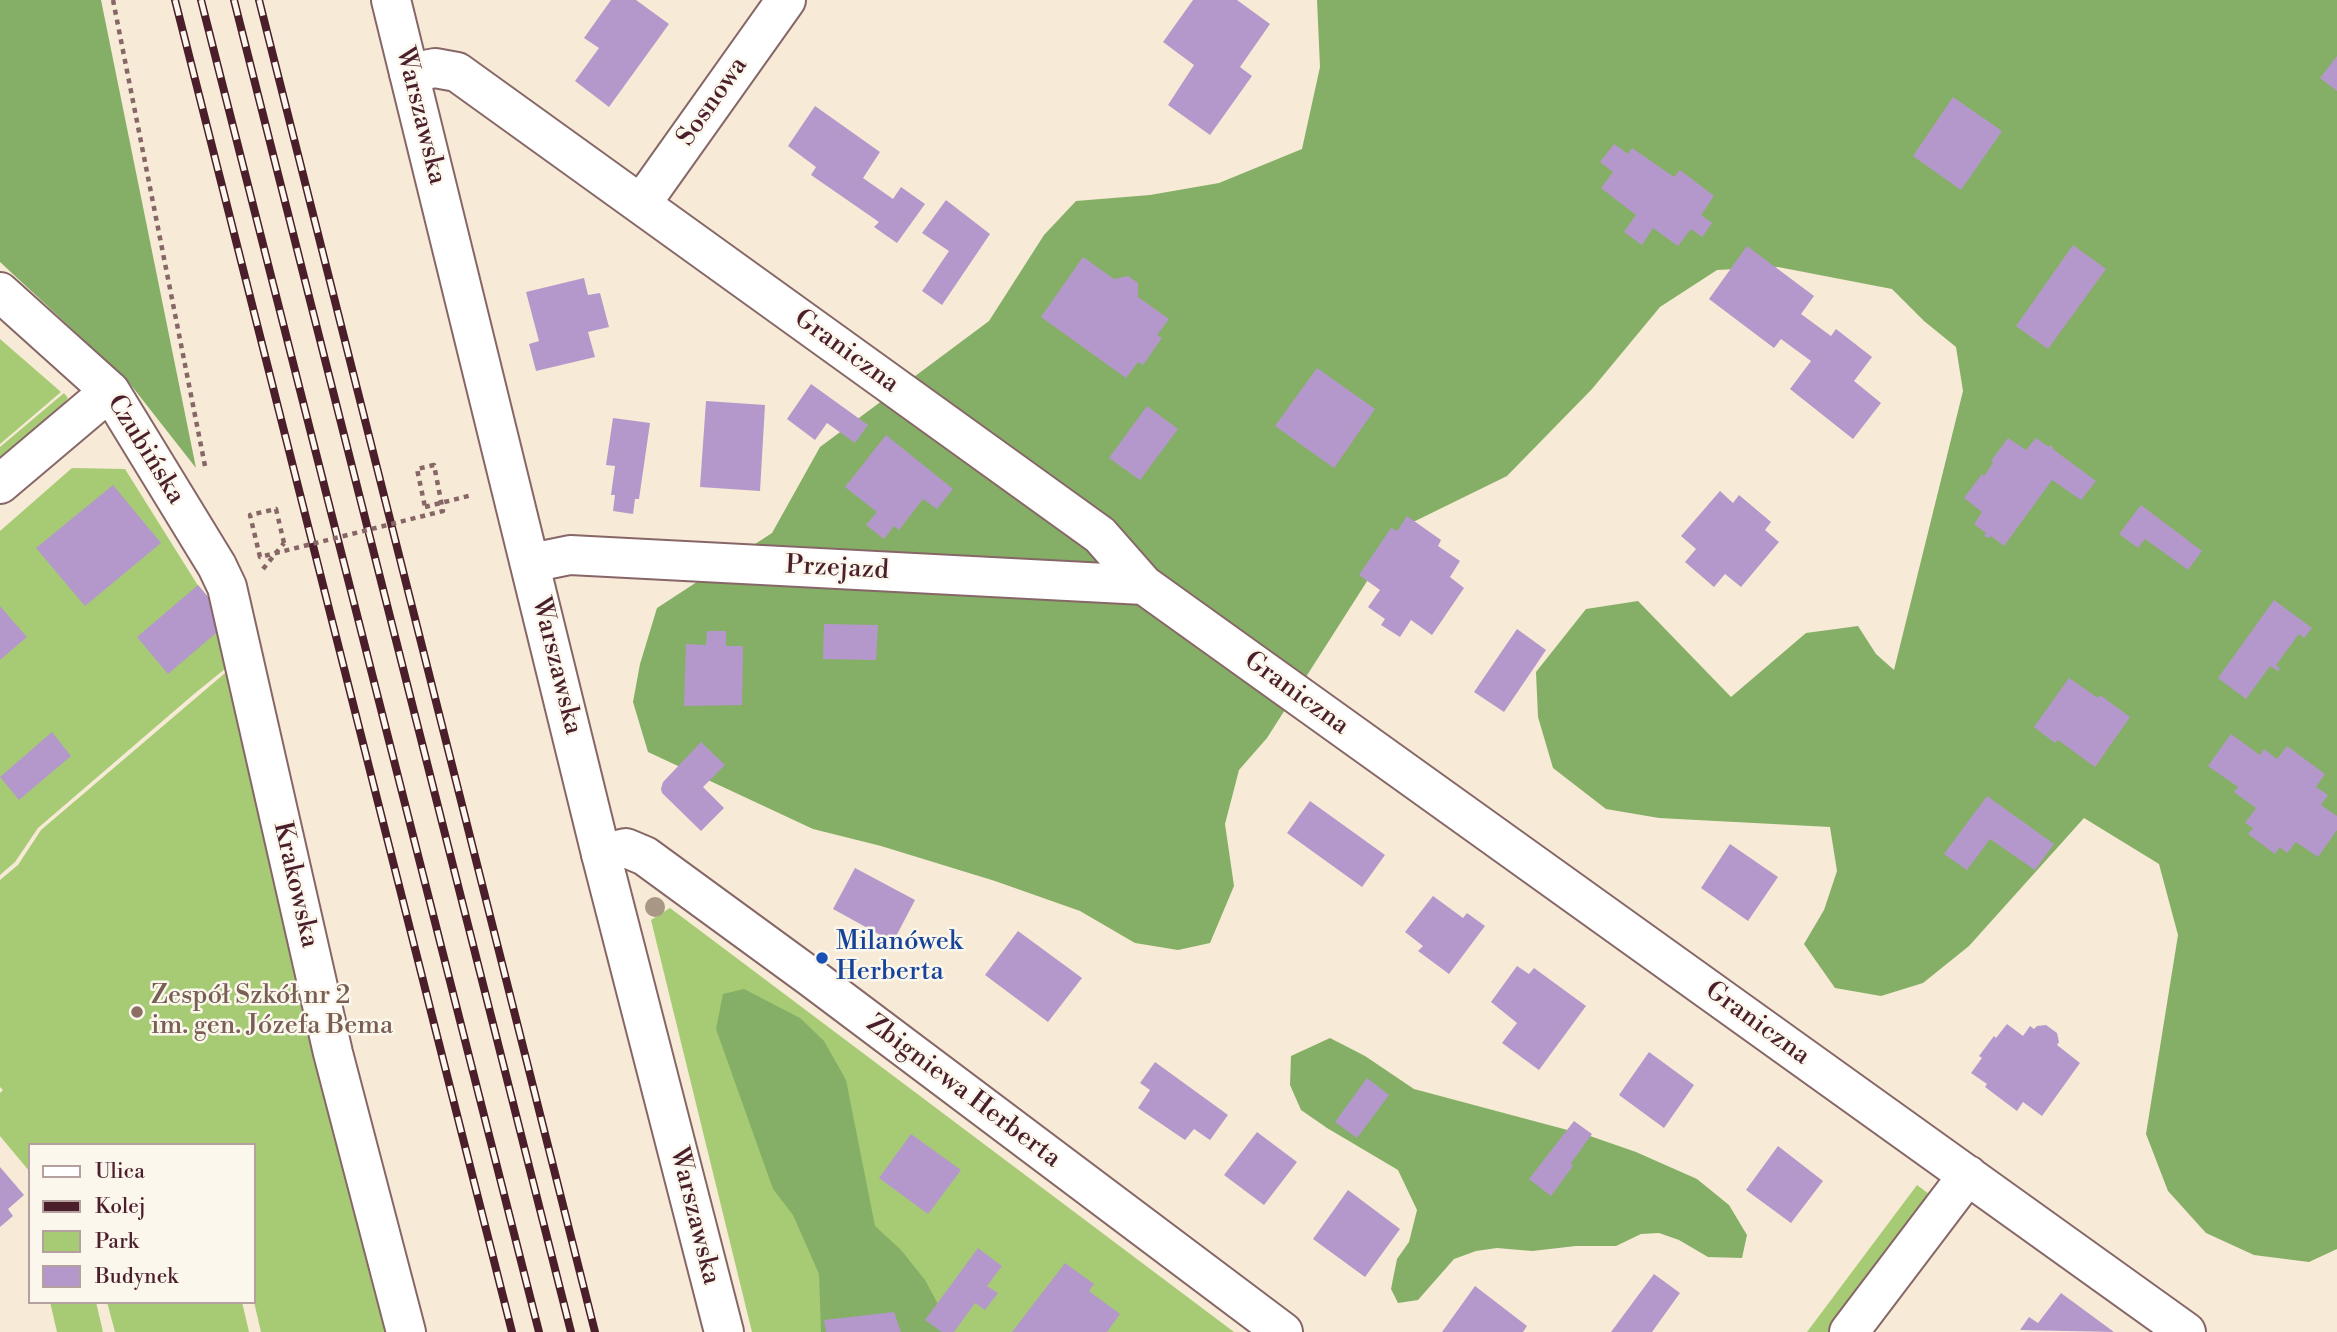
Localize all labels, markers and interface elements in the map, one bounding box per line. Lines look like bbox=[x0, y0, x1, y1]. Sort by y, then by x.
street label: Warszawska bbox=[388, 44, 452, 188]
street label: Sosnowa bbox=[671, 51, 755, 153]
street label: Graniczna bbox=[788, 304, 904, 400]
street label: Czubińska bbox=[99, 390, 191, 510]
street label: Przejazd bbox=[784, 551, 890, 587]
street label: Warszawska bbox=[524, 594, 588, 738]
street label: Graniczna bbox=[1238, 646, 1354, 742]
street label: Krakowska bbox=[265, 819, 325, 951]
place label: Milanówek Herberta bbox=[836, 927, 963, 988]
marker: Milanówek Herberta bbox=[814, 950, 830, 966]
street label: Graniczna bbox=[1699, 976, 1815, 1072]
place label: Zespół Szkół nr 2 im. gen. Józefa Bema bbox=[151, 981, 393, 1042]
marker: Zespół Szkół nr 2 im. gen. Józefa Bema bbox=[129, 1004, 145, 1020]
street label: Zbigniewa Herberta bbox=[860, 1009, 1066, 1175]
legend bbox=[28, 1143, 256, 1304]
street label: Warszawska bbox=[662, 1144, 726, 1288]
text: Ulica bbox=[95, 1159, 145, 1185]
text: Kolej bbox=[95, 1194, 146, 1220]
text: Park bbox=[95, 1229, 139, 1255]
text: Budynek bbox=[95, 1264, 178, 1290]

